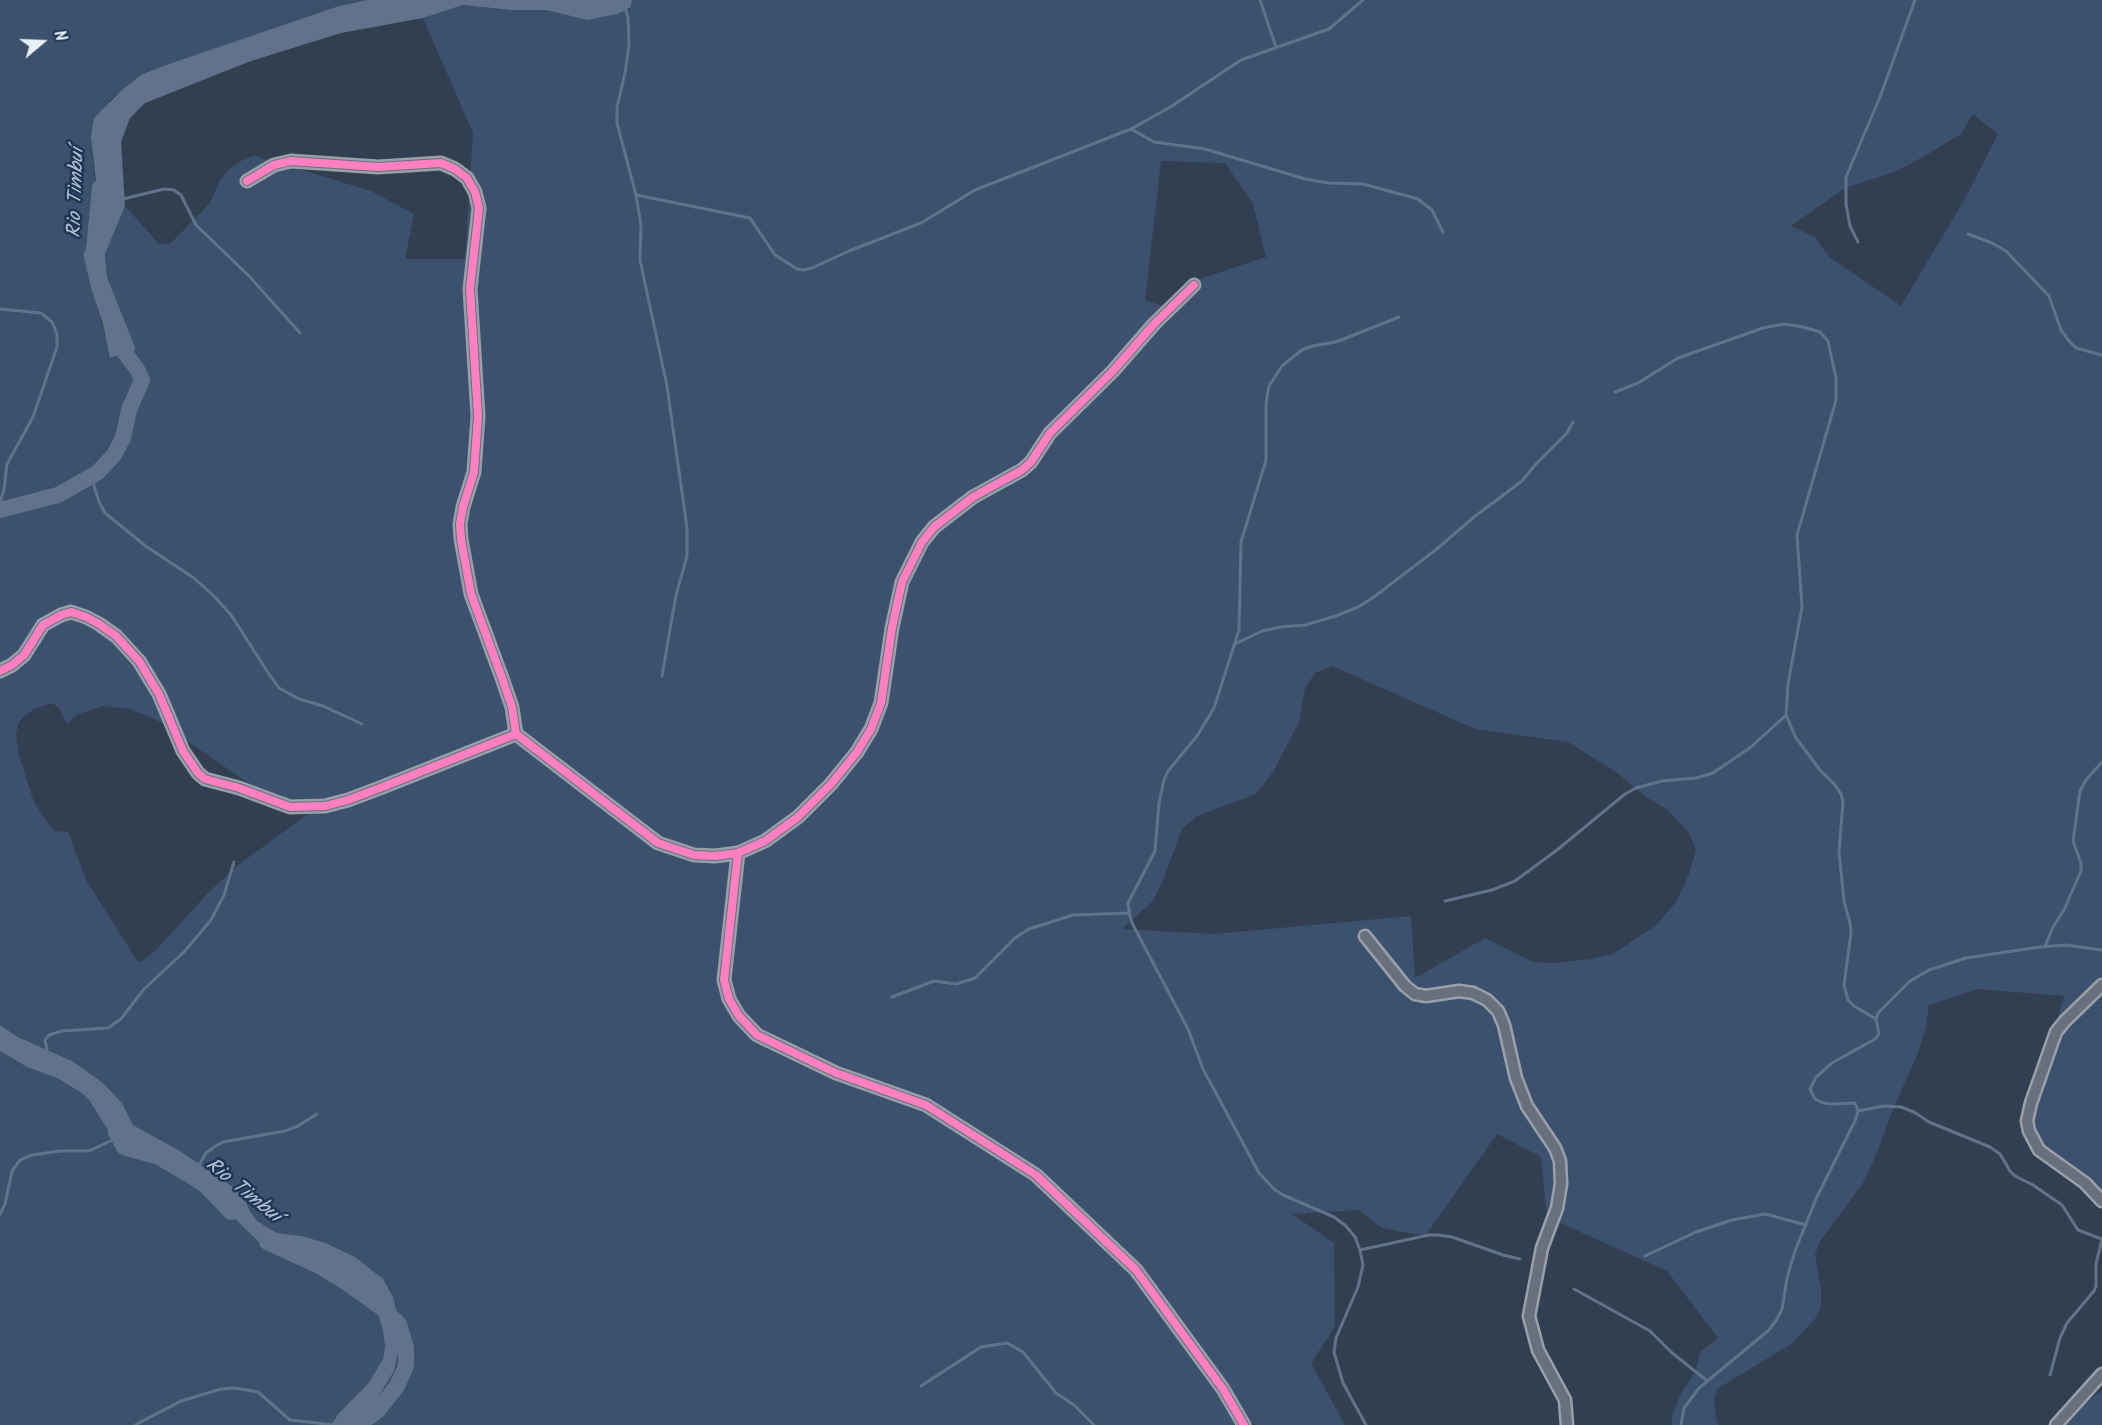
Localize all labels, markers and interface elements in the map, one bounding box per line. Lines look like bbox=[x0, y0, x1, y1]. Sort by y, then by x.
north arrow bbox=[12, 12, 72, 72]
text: N bbox=[46, 27, 73, 45]
water label: Rio Timbuí bbox=[64, 148, 92, 238]
water label: Rio Timbuí bbox=[200, 1154, 284, 1230]

